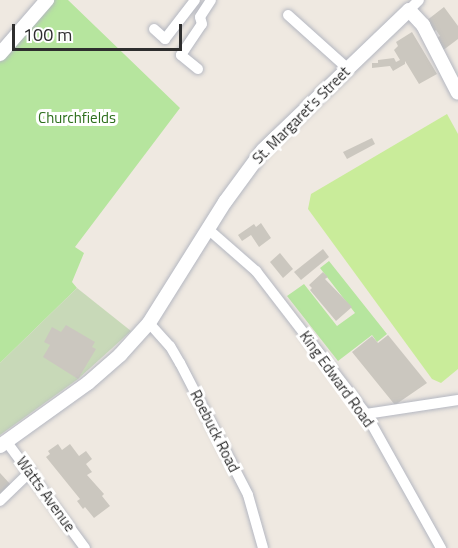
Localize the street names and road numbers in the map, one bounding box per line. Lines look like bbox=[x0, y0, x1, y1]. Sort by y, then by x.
street label: St. Margaret's Street bbox=[249, 63, 353, 167]
street label: King Edward Road bbox=[296, 327, 378, 431]
street label: Roebuck Road bbox=[187, 387, 243, 475]
street label: Watts Avenue bbox=[13, 453, 79, 535]

